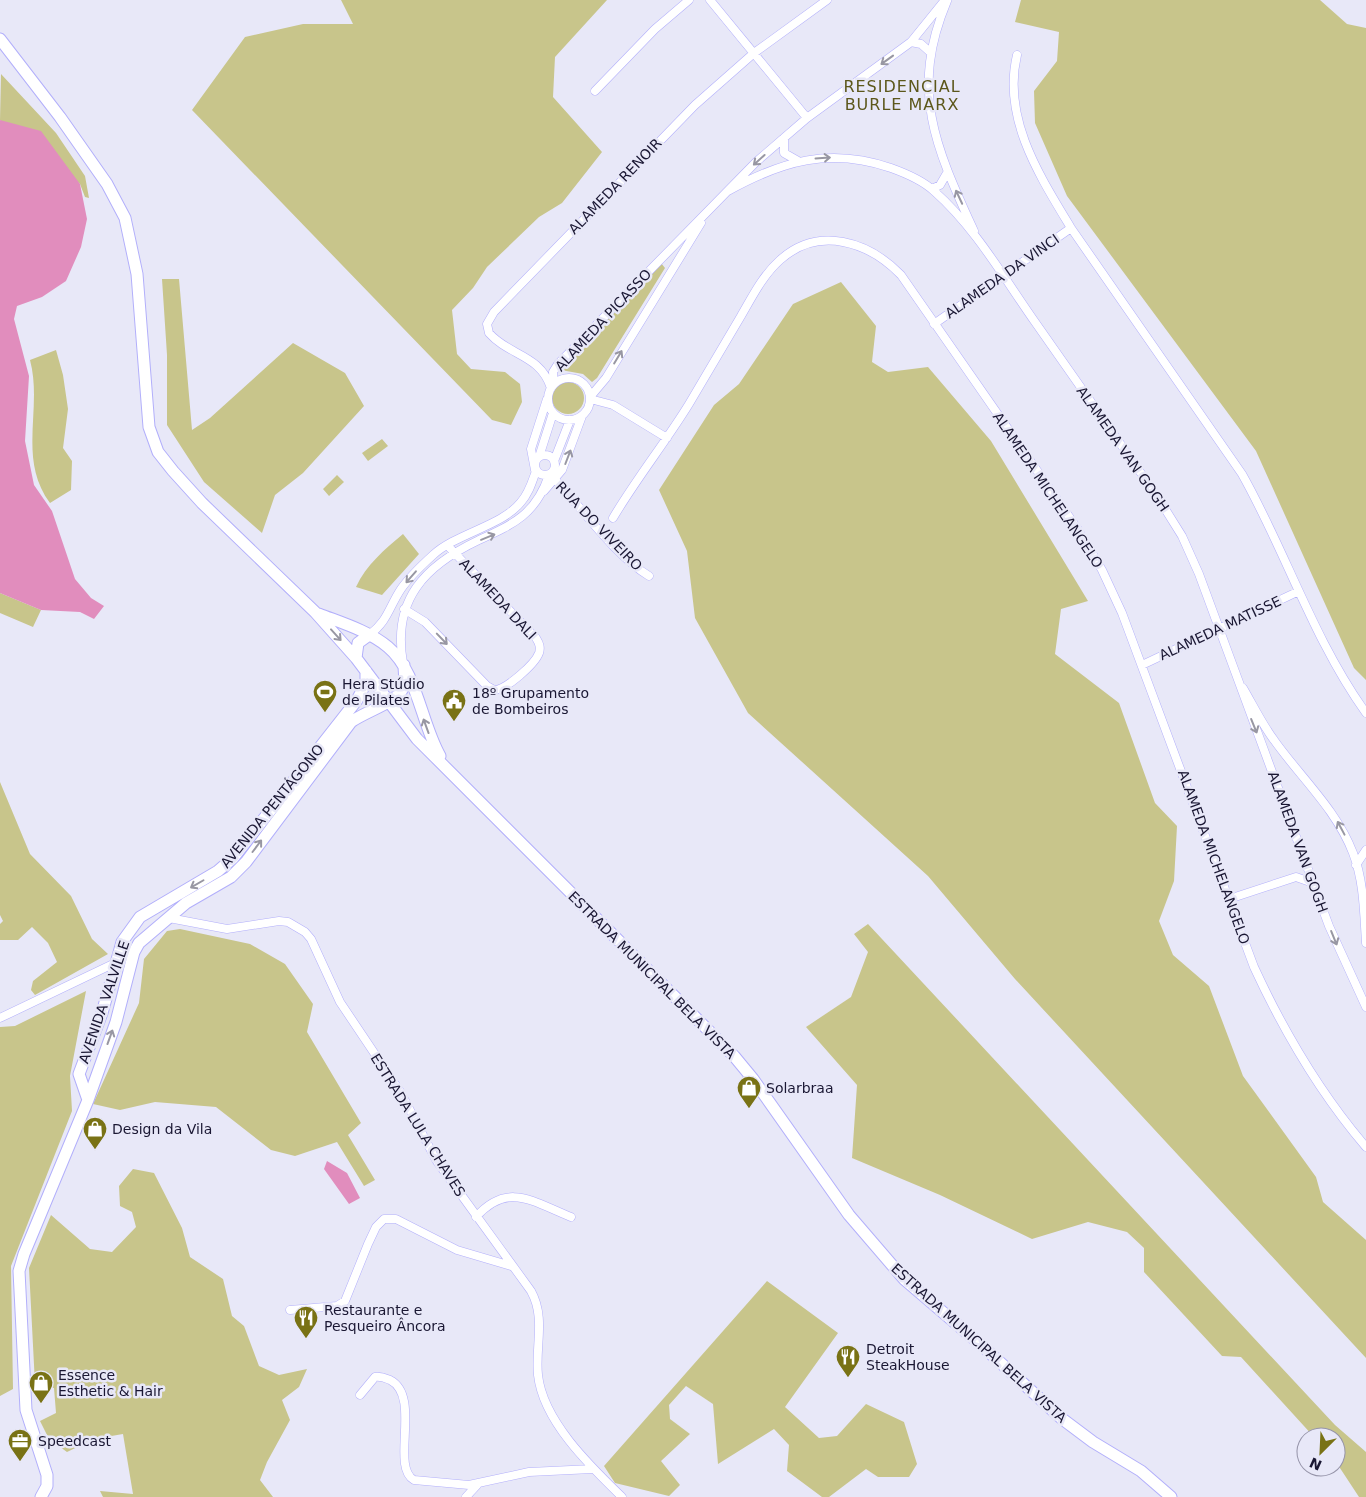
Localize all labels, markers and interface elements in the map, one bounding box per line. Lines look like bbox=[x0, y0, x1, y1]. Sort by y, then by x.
one-way arrow bbox=[881, 55, 894, 66]
district label: RESIDENCIAL BURLE MARX bbox=[843, 77, 961, 114]
street label: ALAMEDA RENOIR bbox=[565, 135, 665, 237]
one-way arrow bbox=[814, 153, 830, 162]
one-way arrow bbox=[752, 154, 765, 165]
one-way arrow bbox=[953, 190, 963, 205]
street label: ALAMEDA DA VINCI bbox=[942, 231, 1062, 321]
street label: ALAMEDA PICASSO bbox=[552, 266, 654, 374]
one-way arrow bbox=[614, 351, 624, 365]
street label: ALAMEDA VAN GOGH bbox=[1074, 383, 1172, 515]
street label: ALAMEDA MICHELANGELO bbox=[990, 409, 1106, 571]
one-way arrow bbox=[564, 450, 573, 466]
street label: RUA DO VIVEIRO bbox=[553, 478, 645, 574]
one-way arrow bbox=[480, 532, 495, 541]
street label: ALAMEDA DALI bbox=[456, 555, 540, 643]
one-way arrow bbox=[405, 571, 417, 584]
street label: ALAMEDA MATISSE bbox=[1157, 593, 1283, 663]
one-way arrow bbox=[330, 628, 341, 641]
one-way arrow bbox=[436, 633, 449, 645]
place label: Hera Stúdio de Pilates bbox=[342, 676, 425, 708]
sports icon: Hera Stúdio de Pilates bbox=[312, 679, 338, 713]
place label: 18º Grupamento de Bombeiros bbox=[472, 685, 589, 717]
public building icon: 18º Grupamento de Bombeiros bbox=[441, 688, 467, 722]
one-way arrow bbox=[1250, 718, 1259, 733]
one-way arrow bbox=[421, 719, 430, 734]
street label: AVENIDA PENTÁGONO bbox=[217, 741, 327, 871]
street label: ALAMEDA MICHELANGELO bbox=[1175, 768, 1253, 946]
street label: ALAMEDA VAN GOGH bbox=[1265, 769, 1331, 915]
one-way arrow bbox=[1336, 821, 1346, 836]
one-way arrow bbox=[252, 839, 262, 853]
one-way arrow bbox=[190, 879, 204, 889]
street label: ESTRADA MUNICIPAL BELA VISTA bbox=[565, 888, 739, 1062]
one-way arrow bbox=[1329, 930, 1339, 945]
street label: AVENIDA VALVILLE bbox=[75, 938, 133, 1066]
one-way arrow bbox=[106, 1030, 115, 1046]
street label: ESTRADA LULA CHAVES bbox=[367, 1051, 469, 1199]
shop icon: Solarbraa bbox=[736, 1075, 762, 1109]
place label: Solarbraa bbox=[766, 1080, 833, 1096]
shop icon: Design da Vila bbox=[82, 1116, 108, 1150]
place label: Design da Vila bbox=[112, 1121, 212, 1137]
street label: ESTRADA MUNICIPAL BELA VISTA bbox=[888, 1260, 1070, 1426]
place label: Restaurante e Pesqueiro Âncora bbox=[324, 1302, 446, 1334]
restaurant icon: Restaurante e Pesqueiro Âncora bbox=[293, 1305, 319, 1339]
place label: Detroit SteakHouse bbox=[866, 1341, 950, 1373]
restaurant icon: Detroit SteakHouse bbox=[835, 1344, 861, 1378]
place label: Essence Esthetic & Hair bbox=[58, 1367, 163, 1399]
shop icon: Essence Esthetic & Hair bbox=[28, 1370, 54, 1404]
north arrow bbox=[1296, 1427, 1346, 1477]
office icon: Speedcast bbox=[7, 1428, 33, 1462]
place label: Speedcast bbox=[38, 1433, 111, 1449]
text: N bbox=[1307, 1454, 1324, 1474]

